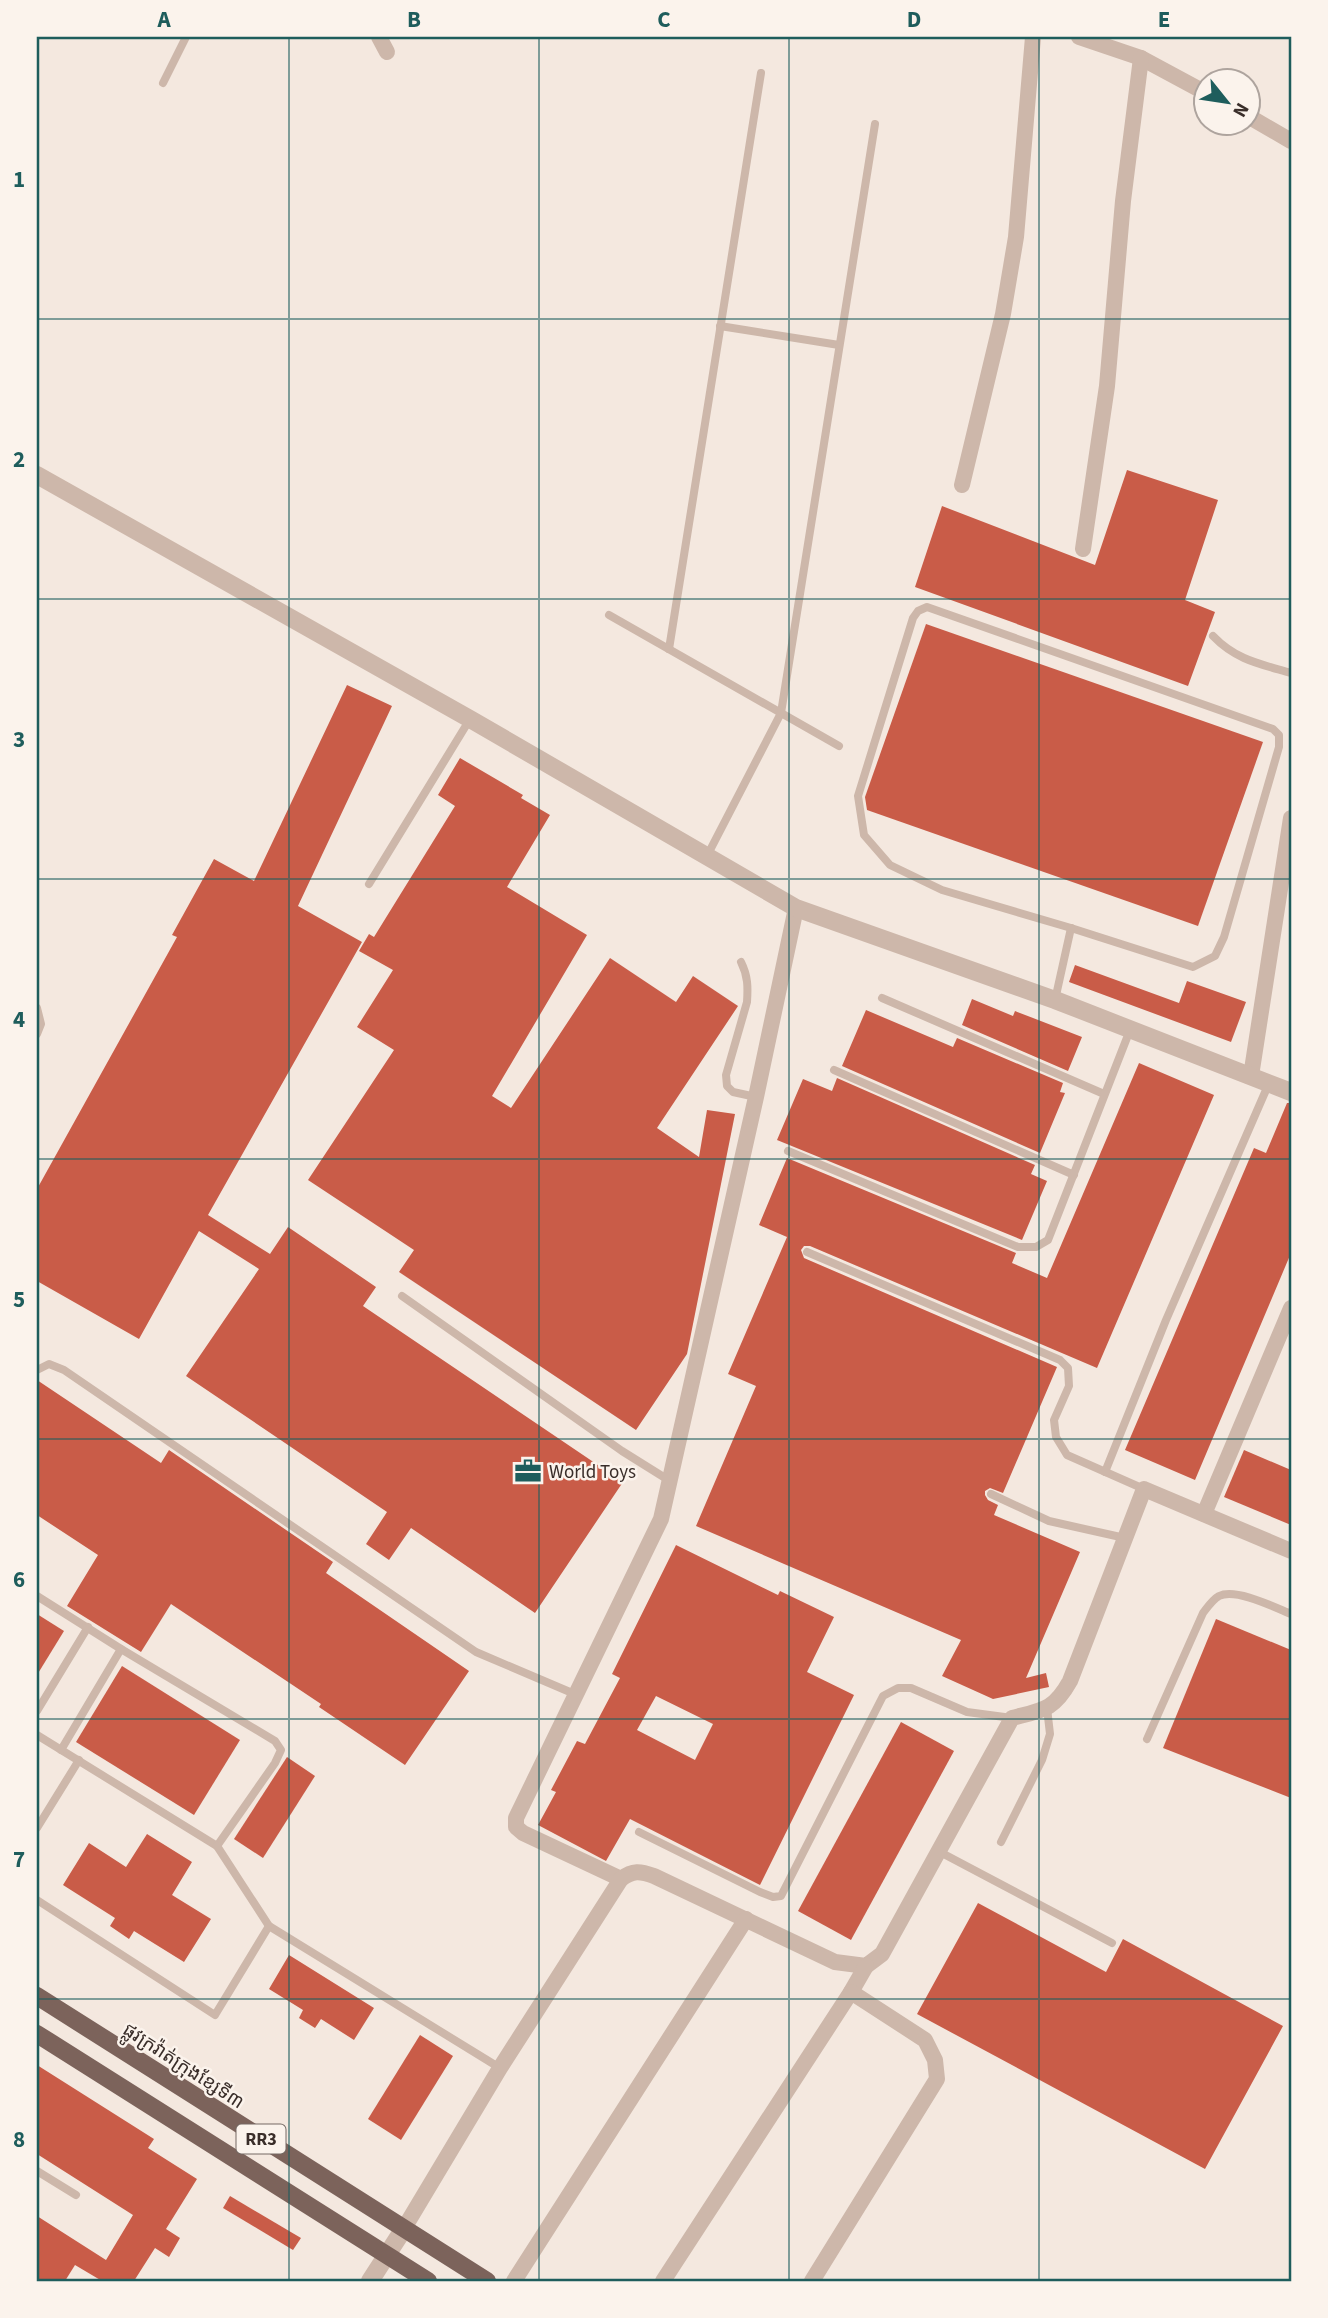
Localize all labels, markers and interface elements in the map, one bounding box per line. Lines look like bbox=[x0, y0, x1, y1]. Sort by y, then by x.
text: A bbox=[156, 3, 171, 36]
text: B bbox=[407, 3, 421, 36]
text: C bbox=[657, 3, 671, 36]
text: D bbox=[907, 3, 921, 36]
text: E bbox=[1158, 3, 1170, 36]
north arrow bbox=[1192, 66, 1262, 136]
text: N bbox=[1226, 98, 1255, 122]
text: 1 bbox=[13, 163, 25, 196]
text: 2 bbox=[13, 443, 25, 476]
text: 3 bbox=[13, 723, 25, 756]
text: 4 bbox=[13, 1003, 25, 1036]
text: 5 bbox=[13, 1283, 25, 1316]
office icon: World Toys bbox=[513, 1456, 543, 1486]
place label: World Toys bbox=[549, 1459, 636, 1486]
text: 6 bbox=[13, 1563, 25, 1596]
text: 7 bbox=[13, 1843, 25, 1876]
street label: ផ្លូវក្រវ៉ាត់ក្រុងខ្សែទី៣ bbox=[116, 2017, 249, 2118]
text: 8 bbox=[13, 2123, 25, 2156]
road number: RR3 bbox=[236, 2124, 286, 2154]

